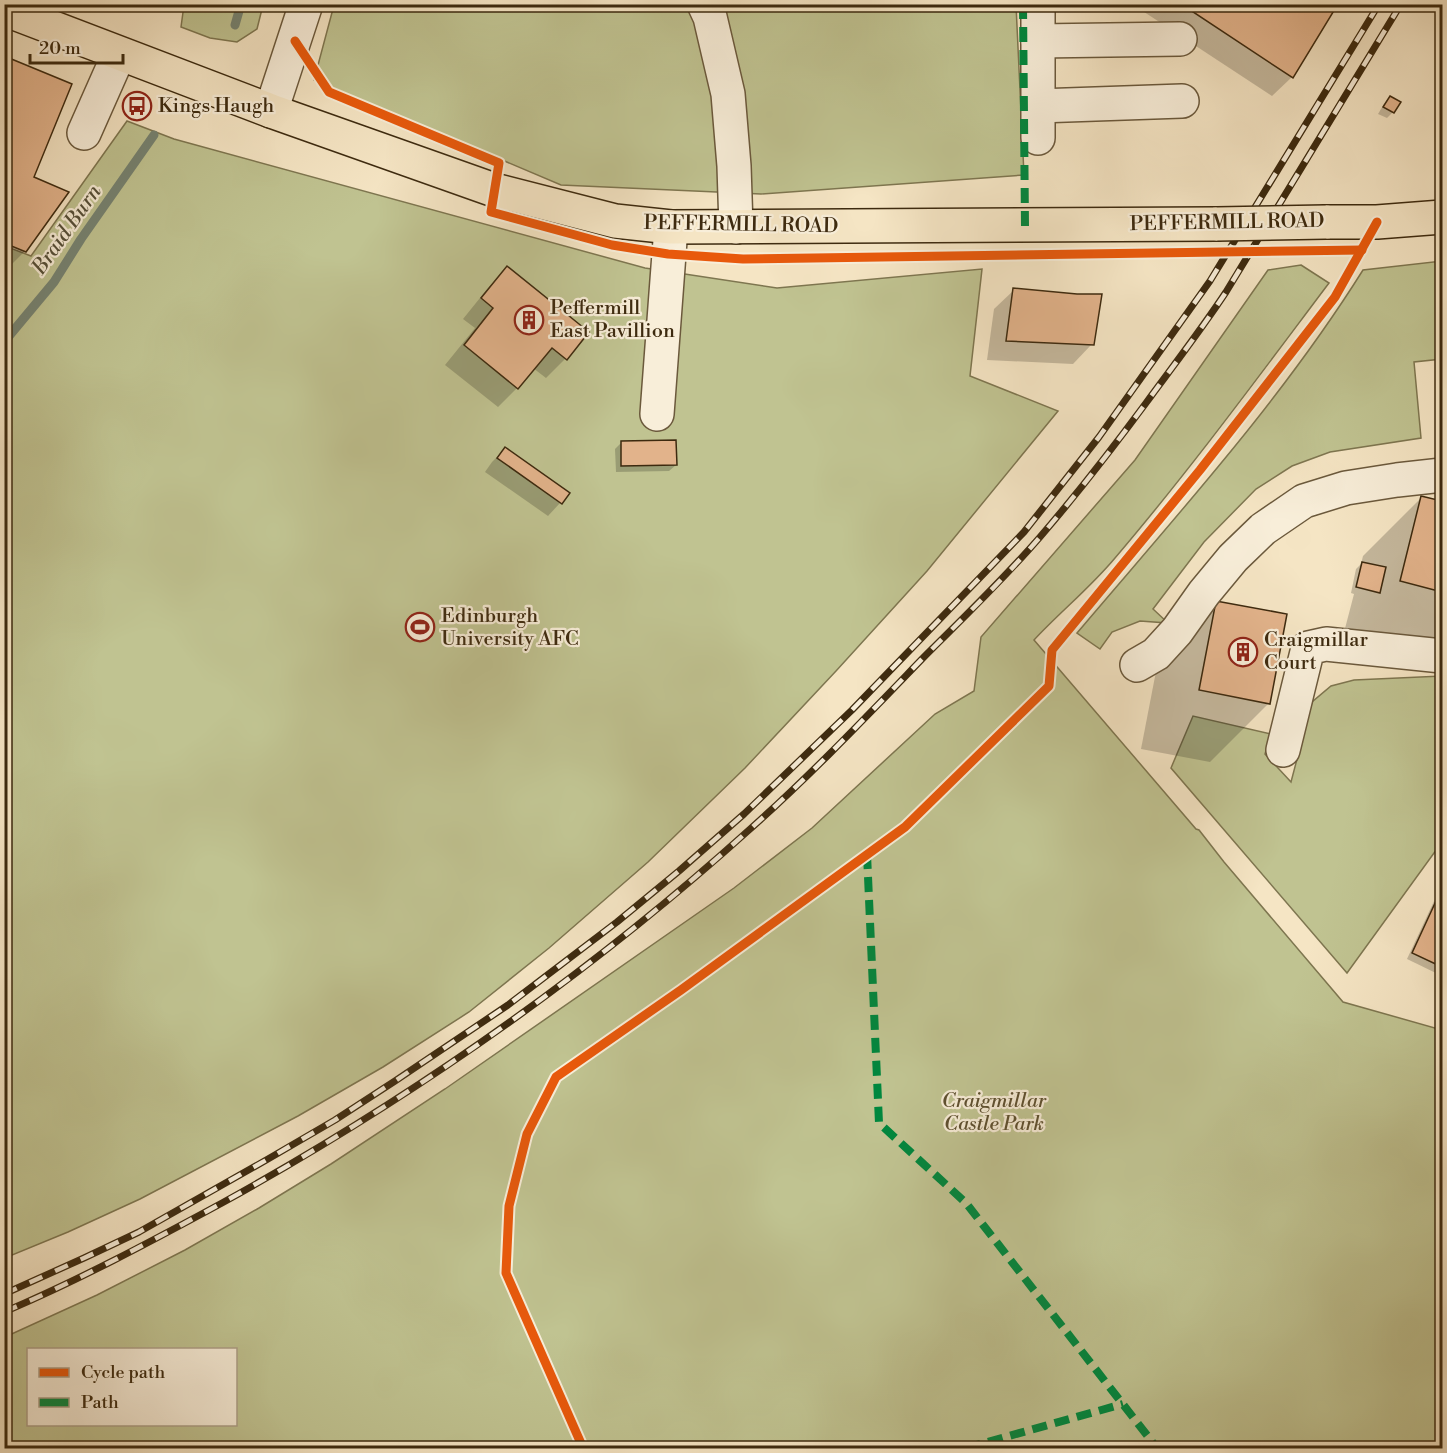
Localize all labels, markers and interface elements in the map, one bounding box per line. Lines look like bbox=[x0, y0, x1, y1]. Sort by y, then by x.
scale bar bbox=[30, 27, 123, 65]
text: 20 m bbox=[39, 37, 81, 60]
bus stop icon: Kings Haugh bbox=[121, 90, 153, 122]
place label: Kings Haugh bbox=[158, 94, 274, 119]
water label: Braid Burn bbox=[26, 180, 108, 281]
street label: PEFFERMILL ROAD bbox=[1129, 209, 1325, 237]
street label: PEFFERMILL ROAD bbox=[643, 211, 839, 239]
place label: Peffermill East Pavillion bbox=[550, 296, 675, 344]
building icon: Peffermill East Pavillion bbox=[513, 304, 545, 336]
place label: Edinburgh University AFC bbox=[441, 604, 579, 652]
sports icon: Edinburgh University AFC bbox=[404, 611, 436, 643]
place label: Craigmillar Court bbox=[1264, 628, 1368, 676]
building icon: Craigmillar Court bbox=[1227, 636, 1259, 668]
park label: Craigmillar Castle Park bbox=[942, 1089, 1047, 1137]
legend bbox=[27, 1348, 237, 1426]
text: Cycle path bbox=[81, 1361, 165, 1384]
text: Path bbox=[81, 1391, 119, 1414]

